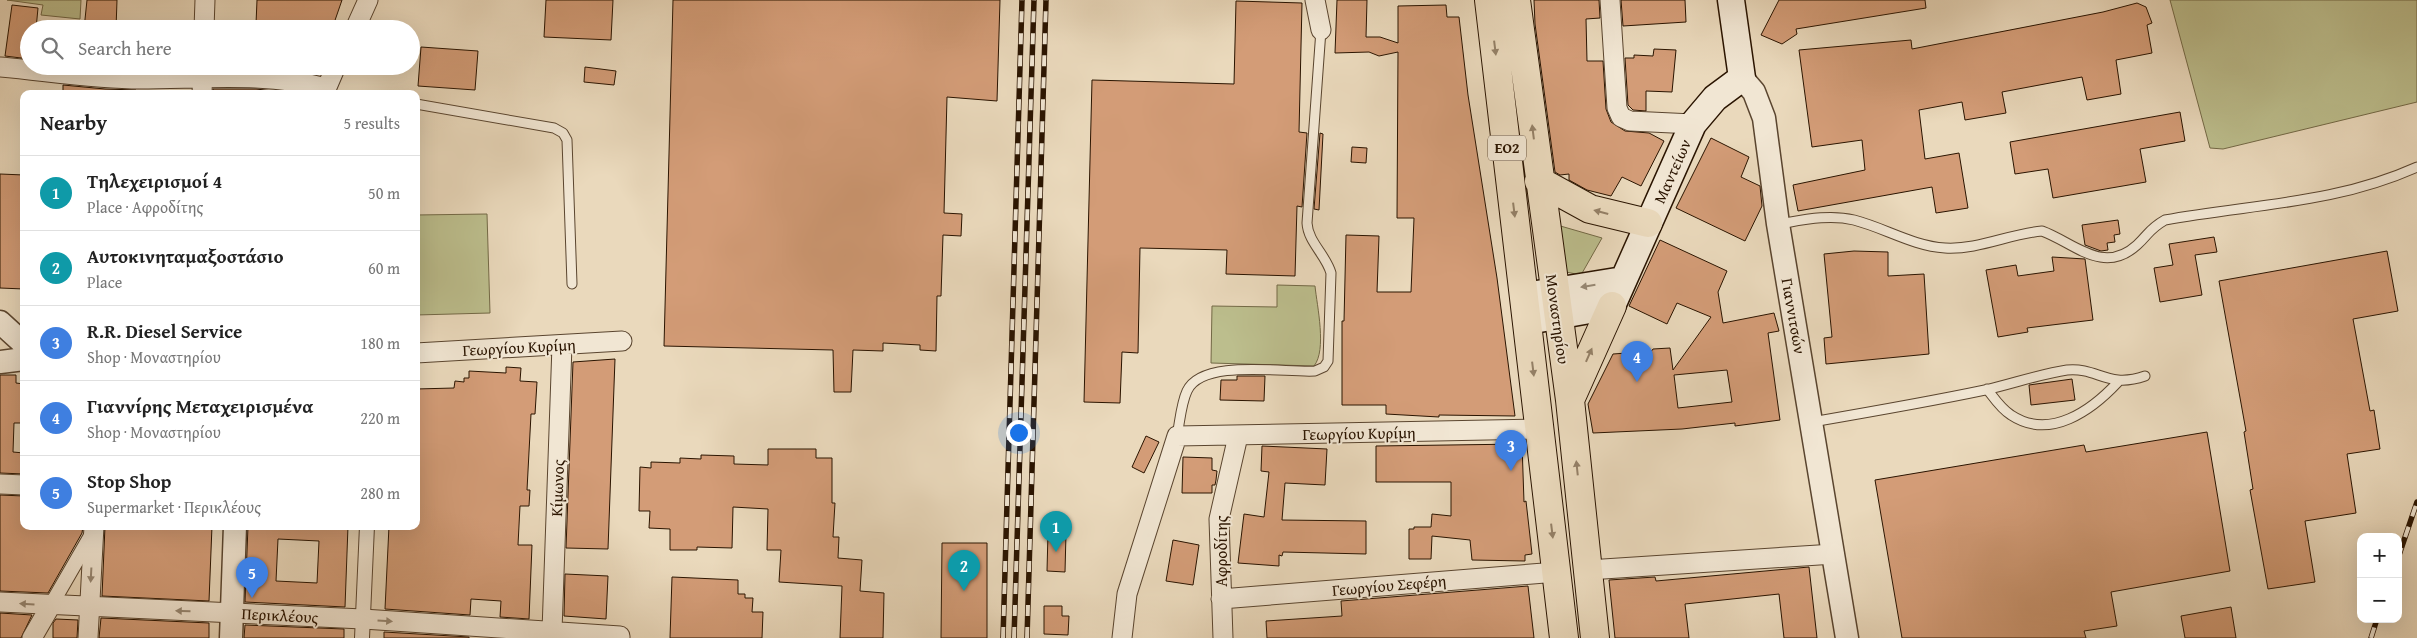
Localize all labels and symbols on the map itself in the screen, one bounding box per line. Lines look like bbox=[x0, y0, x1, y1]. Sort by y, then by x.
one-way arrow bbox=[1491, 41, 1499, 57]
one-way arrow bbox=[1529, 124, 1537, 140]
street label: Μαντείων bbox=[1647, 135, 1697, 207]
road number: ΕΟ2 bbox=[1488, 136, 1526, 160]
one-way arrow bbox=[1510, 202, 1518, 218]
one-way arrow bbox=[1593, 208, 1609, 216]
street label: Μοναστηρίου bbox=[1540, 272, 1576, 366]
street label: Γιαννιτσών bbox=[1775, 276, 1813, 356]
one-way arrow bbox=[1580, 282, 1596, 290]
street label: Γεωργίου Κυρίμη bbox=[462, 332, 576, 362]
pin: 4 bbox=[1621, 341, 1653, 382]
one-way arrow bbox=[1586, 348, 1594, 362]
one-way arrow bbox=[1529, 362, 1537, 378]
your location bbox=[1006, 420, 1032, 446]
street label: Γεωργίου Κυρίμη bbox=[1302, 420, 1416, 446]
pin: 3 bbox=[1495, 430, 1527, 471]
street label: Κίμωνος bbox=[544, 459, 570, 517]
one-way arrow bbox=[1573, 459, 1581, 475]
pin: 1 bbox=[1040, 511, 1072, 552]
street label: Αφροδίτης bbox=[1209, 515, 1233, 587]
one-way arrow bbox=[1548, 523, 1556, 539]
pin: 2 bbox=[948, 550, 980, 591]
pin: 5 bbox=[236, 557, 268, 598]
one-way arrow bbox=[86, 567, 94, 583]
street label: Γεωργίου Σεφέρη bbox=[1331, 568, 1447, 602]
one-way arrow bbox=[19, 599, 35, 607]
street label: Περικλέους bbox=[241, 601, 319, 629]
one-way arrow bbox=[175, 607, 191, 615]
one-way arrow bbox=[377, 617, 393, 625]

